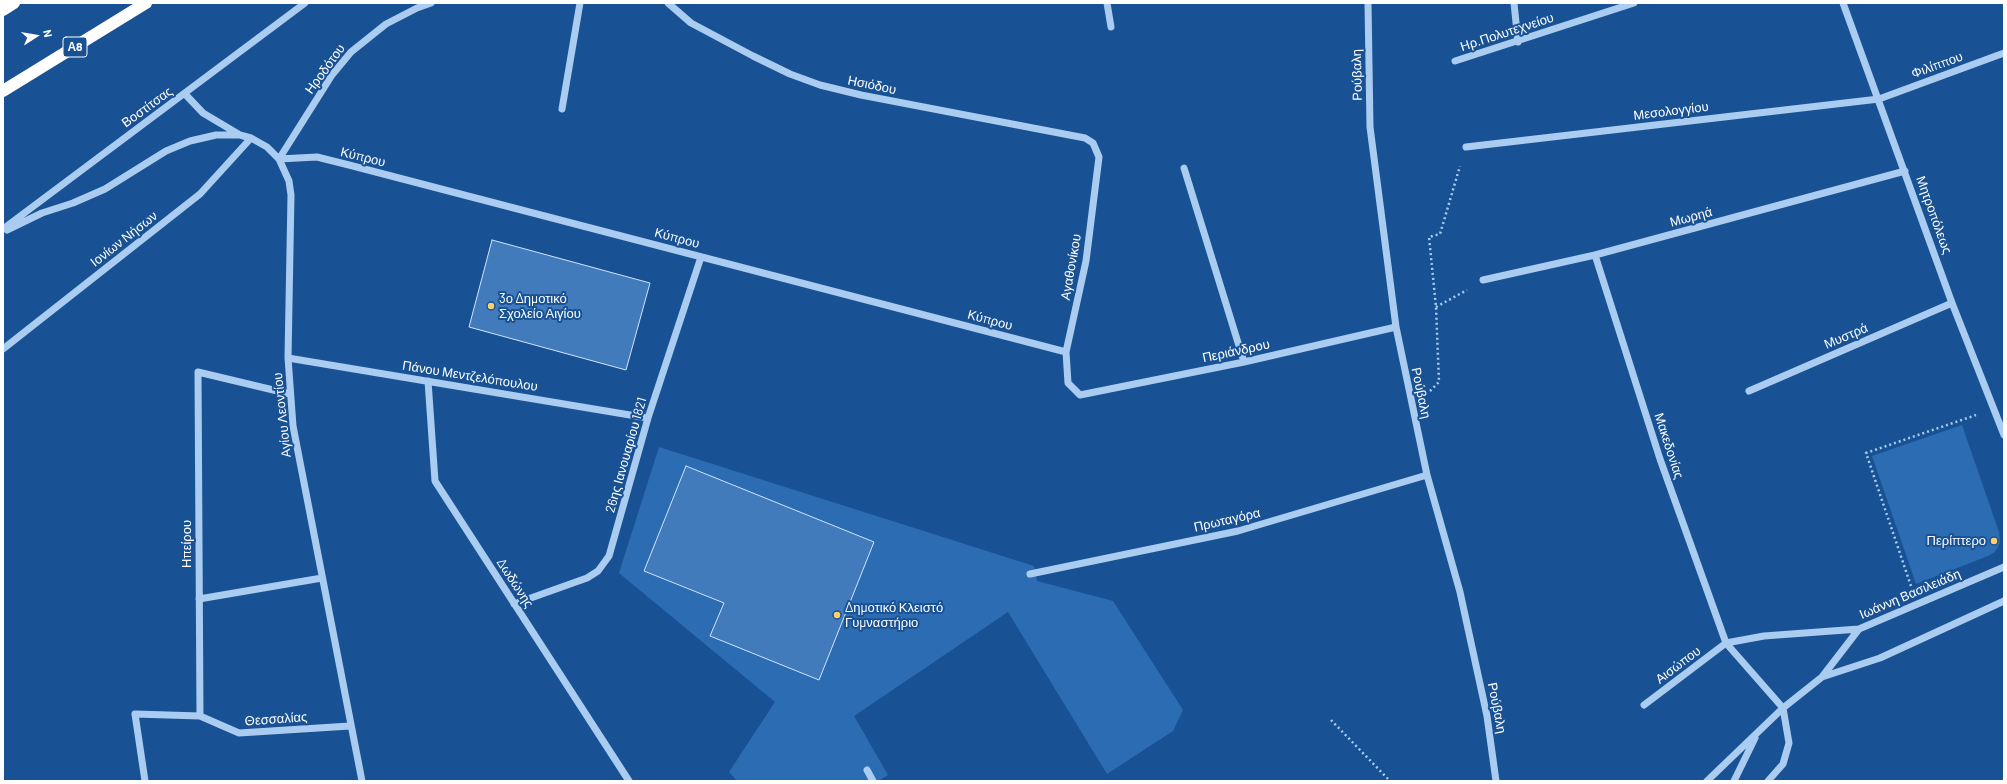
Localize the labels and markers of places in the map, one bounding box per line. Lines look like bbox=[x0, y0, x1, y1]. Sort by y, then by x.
place label: 3ο Δημοτικό Σχολείο Αιγίου bbox=[499, 291, 581, 322]
marker: 3ο Δημοτικό Σχολείο Αιγίου bbox=[486, 301, 496, 311]
place label: Περίπτερο bbox=[1927, 533, 1986, 549]
marker: Περίπτερο bbox=[1989, 536, 1999, 546]
place label: Δημοτικό Κλειστό Γυμναστήριο bbox=[845, 600, 943, 631]
marker: Δημοτικό Κλειστό Γυμναστήριο bbox=[832, 610, 842, 620]

